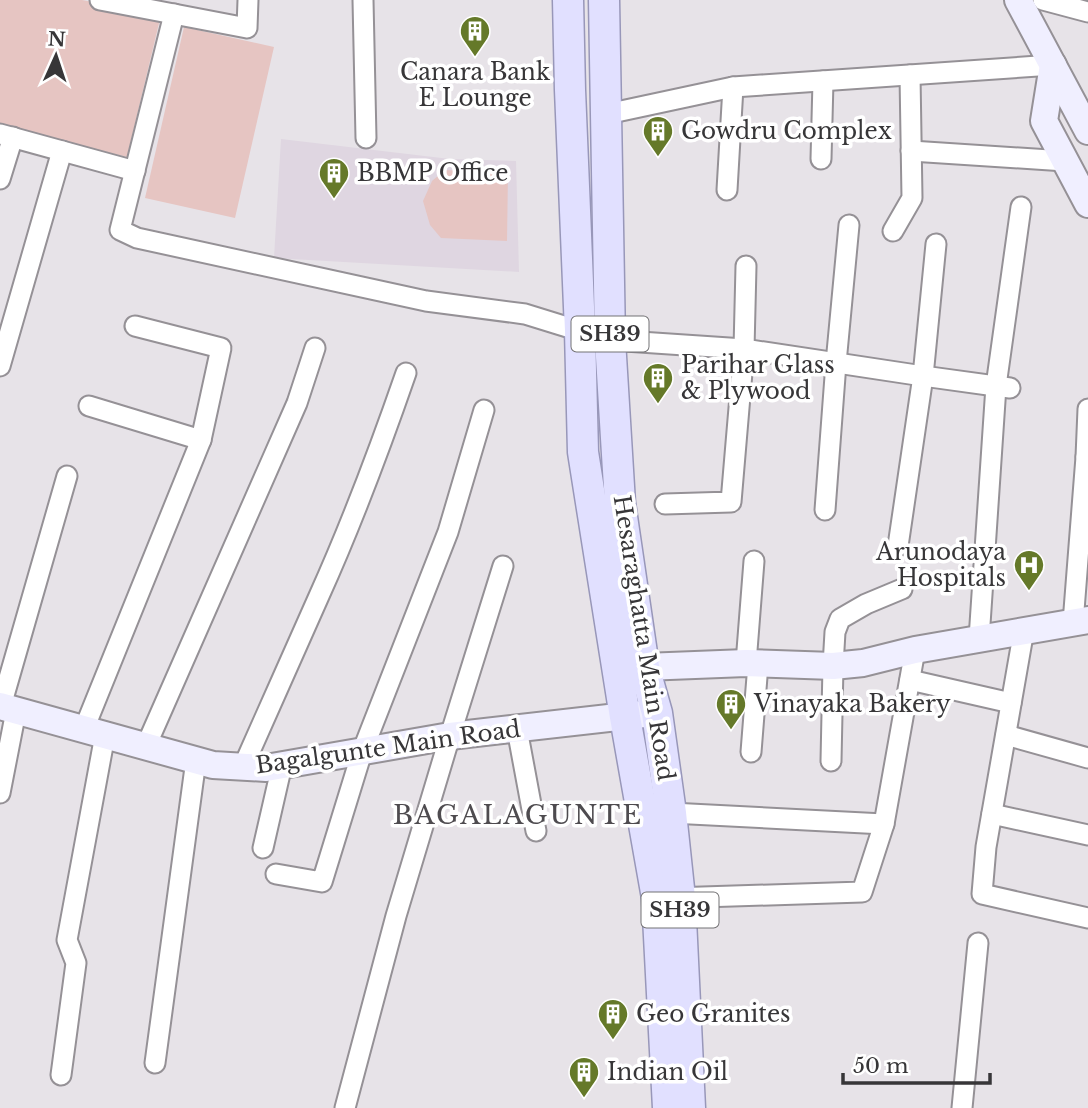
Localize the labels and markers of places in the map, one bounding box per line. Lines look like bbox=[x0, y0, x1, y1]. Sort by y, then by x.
building icon: Canara Bank E Lounge bbox=[458, 14, 492, 58]
place label: Canara Bank E Lounge bbox=[400, 58, 551, 112]
building icon: Gowdru Complex bbox=[641, 114, 675, 158]
place label: Gowdru Complex bbox=[681, 117, 892, 145]
building icon: BBMP Office bbox=[317, 156, 351, 200]
place label: BBMP Office bbox=[357, 159, 508, 187]
place label: Parihar Glass & Plywood bbox=[681, 351, 835, 405]
building icon: Parihar Glass & Plywood bbox=[641, 361, 675, 405]
place label: Arunodaya Hospitals bbox=[875, 538, 1006, 592]
hospital icon: Arunodaya Hospitals bbox=[1012, 548, 1046, 592]
building icon: Vinayaka Bakery bbox=[714, 687, 748, 731]
place label: Vinayaka Bakery bbox=[753, 690, 951, 718]
building icon: Geo Granites bbox=[596, 997, 630, 1041]
place label: Geo Granites bbox=[636, 1000, 791, 1028]
building icon: Indian Oil bbox=[567, 1055, 601, 1099]
place label: Indian Oil bbox=[607, 1058, 728, 1086]

